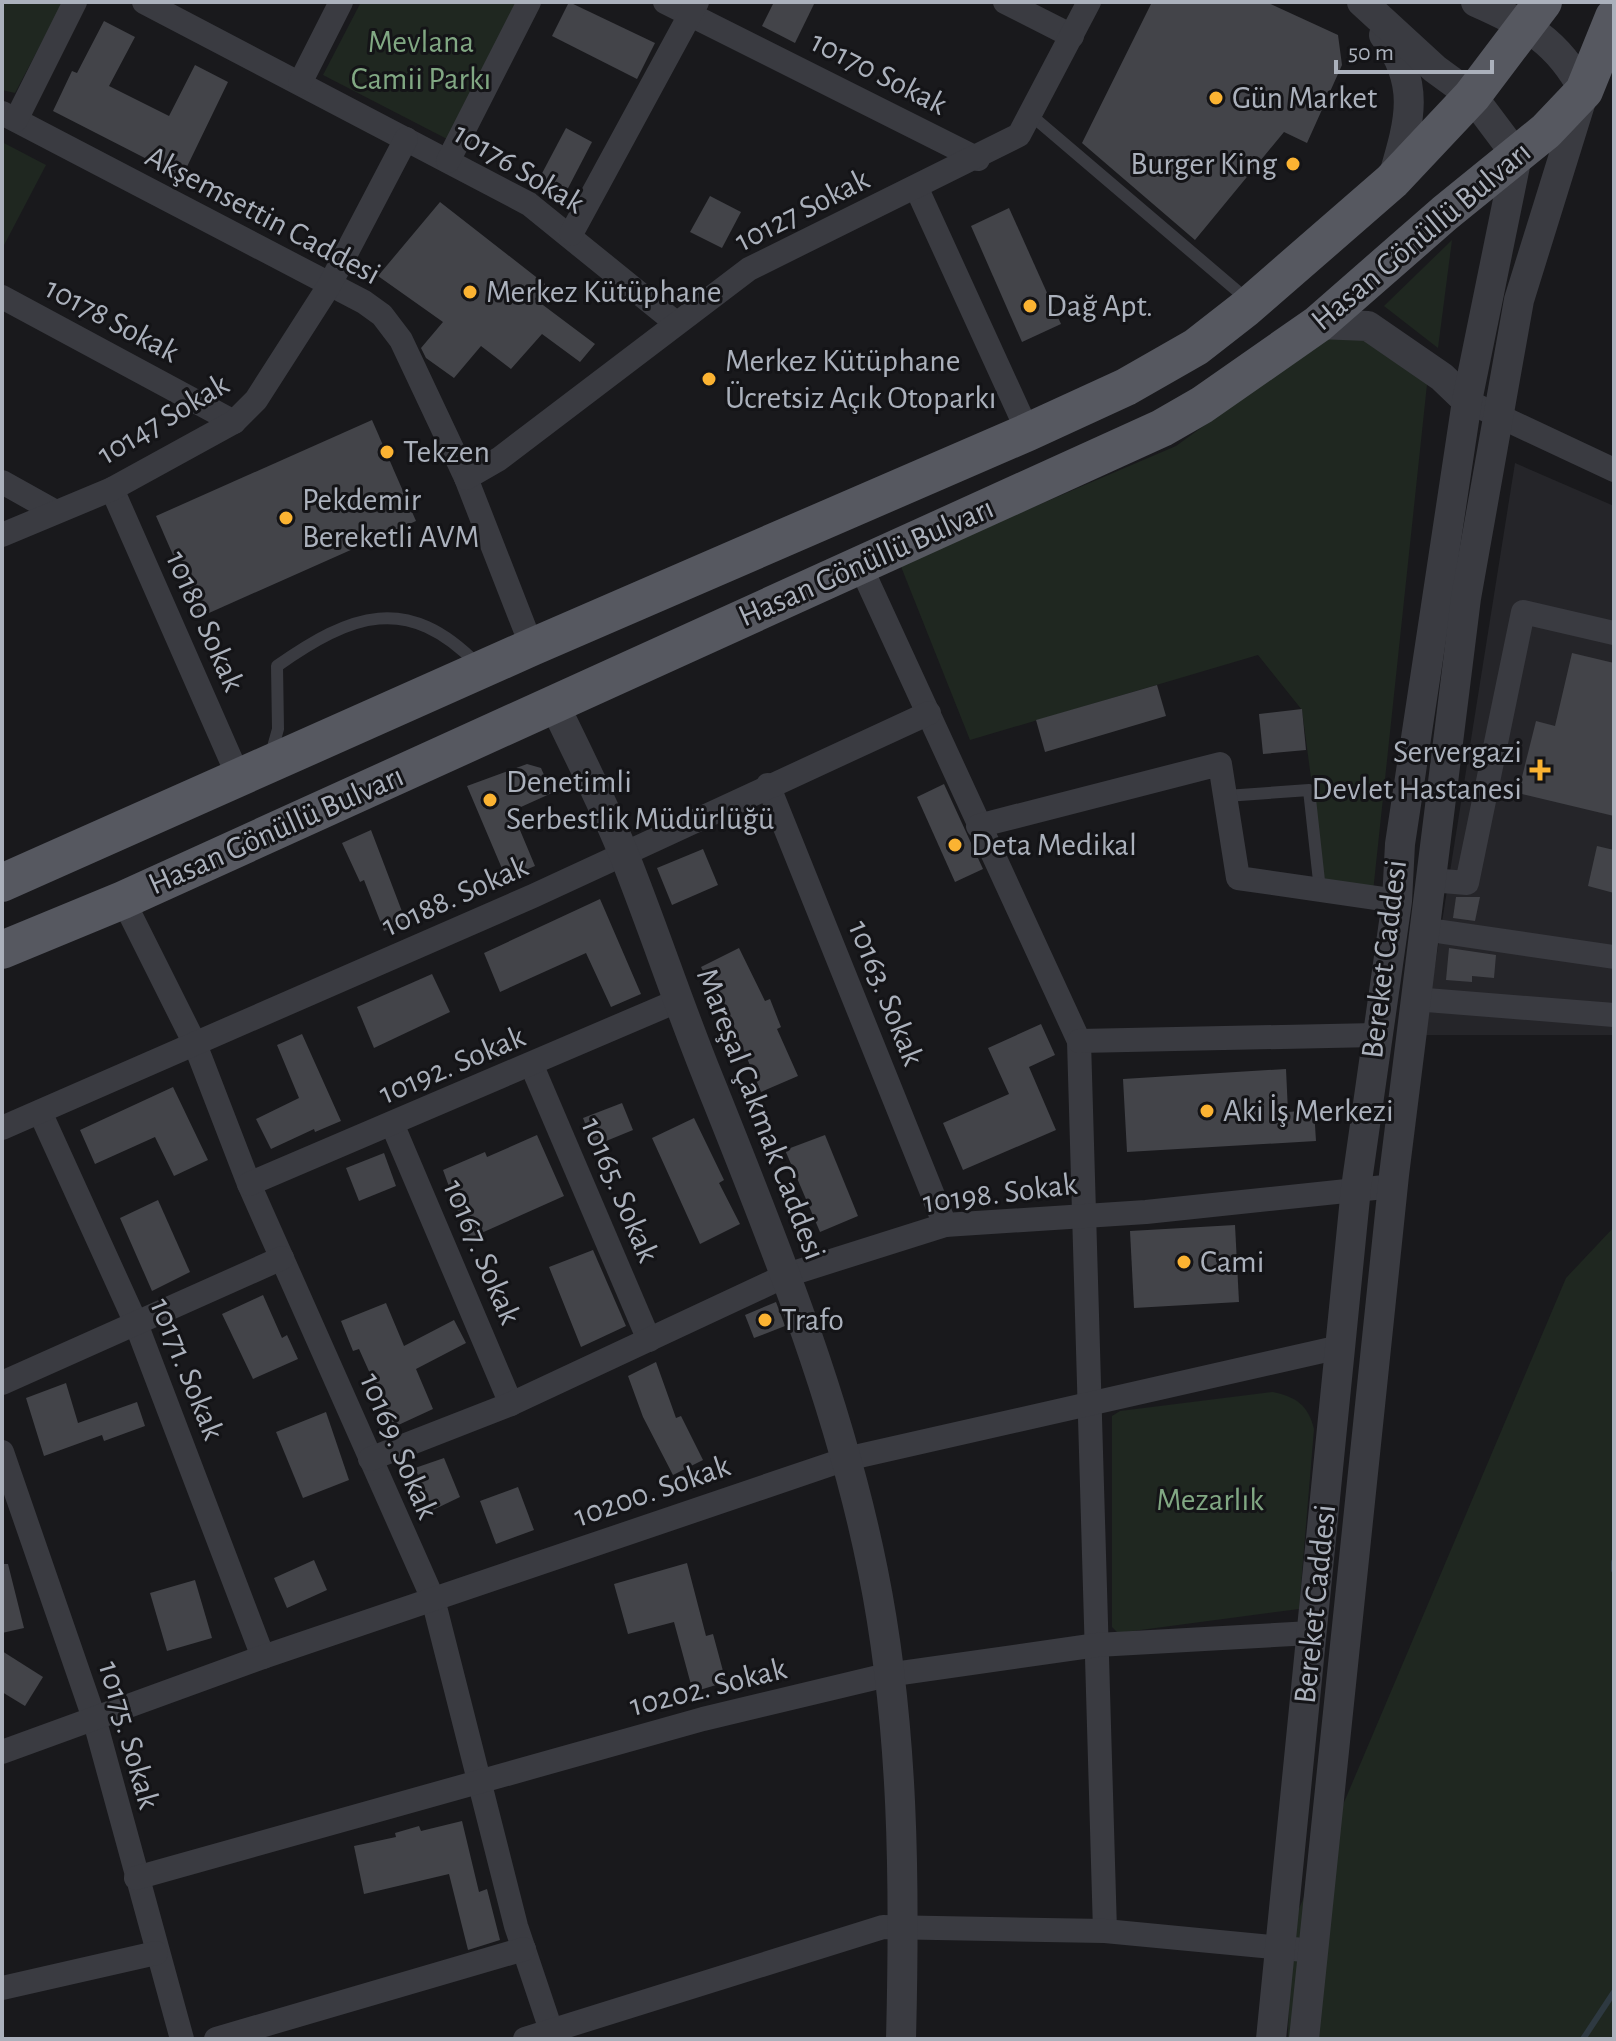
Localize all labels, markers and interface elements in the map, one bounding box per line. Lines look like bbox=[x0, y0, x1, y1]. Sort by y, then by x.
scale bar bbox=[1336, 24, 1492, 74]
street label: 10170 Sokak bbox=[806, 25, 953, 121]
park label: Mevlana Camii Parkı bbox=[351, 26, 491, 95]
text: 50 m bbox=[1348, 41, 1394, 65]
place label: Gün Market bbox=[1232, 82, 1377, 114]
marker: Gün Market bbox=[1207, 89, 1225, 107]
street label: 10176 Sokak bbox=[448, 117, 590, 220]
street label: Hasan Gönüllü Bulvarı bbox=[1305, 135, 1537, 337]
street label: Akşemsettin Caddesi bbox=[140, 140, 386, 290]
place label: Burger King bbox=[1130, 148, 1277, 180]
marker: Burger King bbox=[1284, 155, 1302, 173]
street label: 10127 Sokak bbox=[730, 163, 874, 257]
street label: 10178 Sokak bbox=[40, 272, 184, 369]
place label: Merkez Kütüphane bbox=[486, 276, 722, 308]
marker: Merkez Kütüphane bbox=[461, 283, 479, 301]
place label: Dağ Apt. bbox=[1046, 290, 1153, 322]
marker: Dağ Apt. bbox=[1021, 297, 1039, 315]
place label: Merkez Kütüphane Ücretsiz Açık Otoparkı bbox=[725, 345, 997, 414]
street label: 10147 Sokak bbox=[92, 367, 234, 470]
marker: Merkez Kütüphane Ücretsiz Açık Otoparkı bbox=[700, 370, 718, 388]
place label: Tekzen bbox=[403, 436, 490, 468]
marker: Tekzen bbox=[378, 443, 396, 461]
place label: Pekdemir Bereketli AVM bbox=[302, 484, 479, 553]
street label: Hasan Gönüllü Bulvarı bbox=[734, 491, 998, 633]
marker: Pekdemir Bereketli AVM bbox=[277, 509, 295, 527]
street label: 10180 Sokak bbox=[160, 546, 250, 696]
place label: Servergazi Devlet Hastanesi bbox=[1312, 736, 1522, 805]
street label: Hasan Gönüllü Bulvarı bbox=[144, 759, 408, 901]
marker: Servergazi Devlet Hastanesi bbox=[1529, 759, 1551, 781]
place label: Denetimli Serbestlik Müdürlüğü bbox=[506, 766, 774, 835]
marker: Denetimli Serbestlik Müdürlüğü bbox=[481, 791, 499, 809]
place label: Deta Medikal bbox=[971, 829, 1137, 861]
marker: Deta Medikal bbox=[946, 836, 964, 854]
street label: 10188. Sokak bbox=[378, 850, 533, 942]
street label: Bereket Caddesi bbox=[1356, 858, 1412, 1060]
street label: 10163. Sokak bbox=[842, 916, 930, 1070]
street label: Mareşal Çakmak Caddesi bbox=[691, 964, 831, 1264]
street label: 10192. Sokak bbox=[375, 1020, 530, 1110]
place label: Aki İş Merkezi bbox=[1223, 1094, 1394, 1127]
marker: Aki İş Merkezi bbox=[1198, 1102, 1216, 1120]
street label: 10165. Sokak bbox=[575, 1113, 665, 1267]
street label: 10198. Sokak bbox=[921, 1168, 1079, 1218]
street label: 10167. Sokak bbox=[437, 1175, 527, 1329]
place label: Cami bbox=[1200, 1246, 1264, 1278]
marker: Cami bbox=[1175, 1253, 1193, 1271]
street label: 10171. Sokak bbox=[144, 1294, 230, 1445]
place label: Trafo bbox=[781, 1304, 844, 1336]
marker: Trafo bbox=[756, 1311, 774, 1329]
street label: 10169. Sokak bbox=[354, 1368, 444, 1524]
street label: 10200. Sokak bbox=[570, 1449, 734, 1533]
park label: Mezarlık bbox=[1156, 1484, 1264, 1516]
street label: Bereket Caddesi bbox=[1289, 1503, 1341, 1705]
street label: 10202. Sokak bbox=[626, 1652, 790, 1722]
street label: 10175. Sokak bbox=[93, 1658, 165, 1813]

